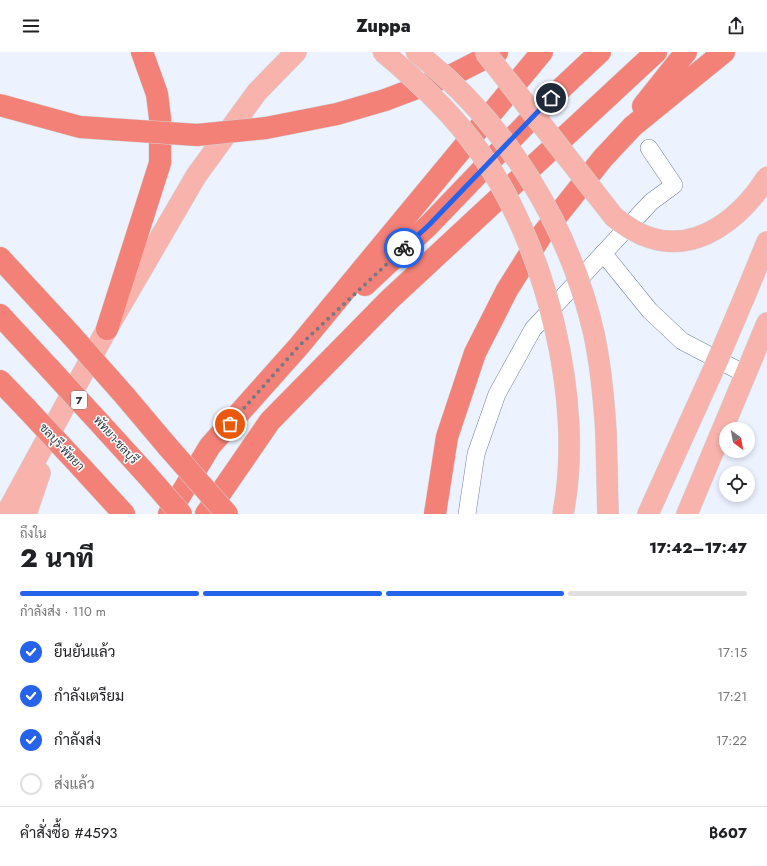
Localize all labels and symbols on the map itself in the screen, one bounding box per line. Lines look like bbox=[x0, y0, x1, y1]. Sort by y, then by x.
pin bbox=[534, 81, 568, 115]
courier bbox=[384, 228, 424, 268]
road number: 7 bbox=[71, 391, 87, 409]
pin bbox=[213, 407, 247, 441]
street label: พัทยา-ชลบุรี bbox=[89, 412, 143, 468]
street label: ชลบุรี-พัทยา bbox=[35, 419, 89, 475]
north arrow bbox=[719, 422, 755, 458]

